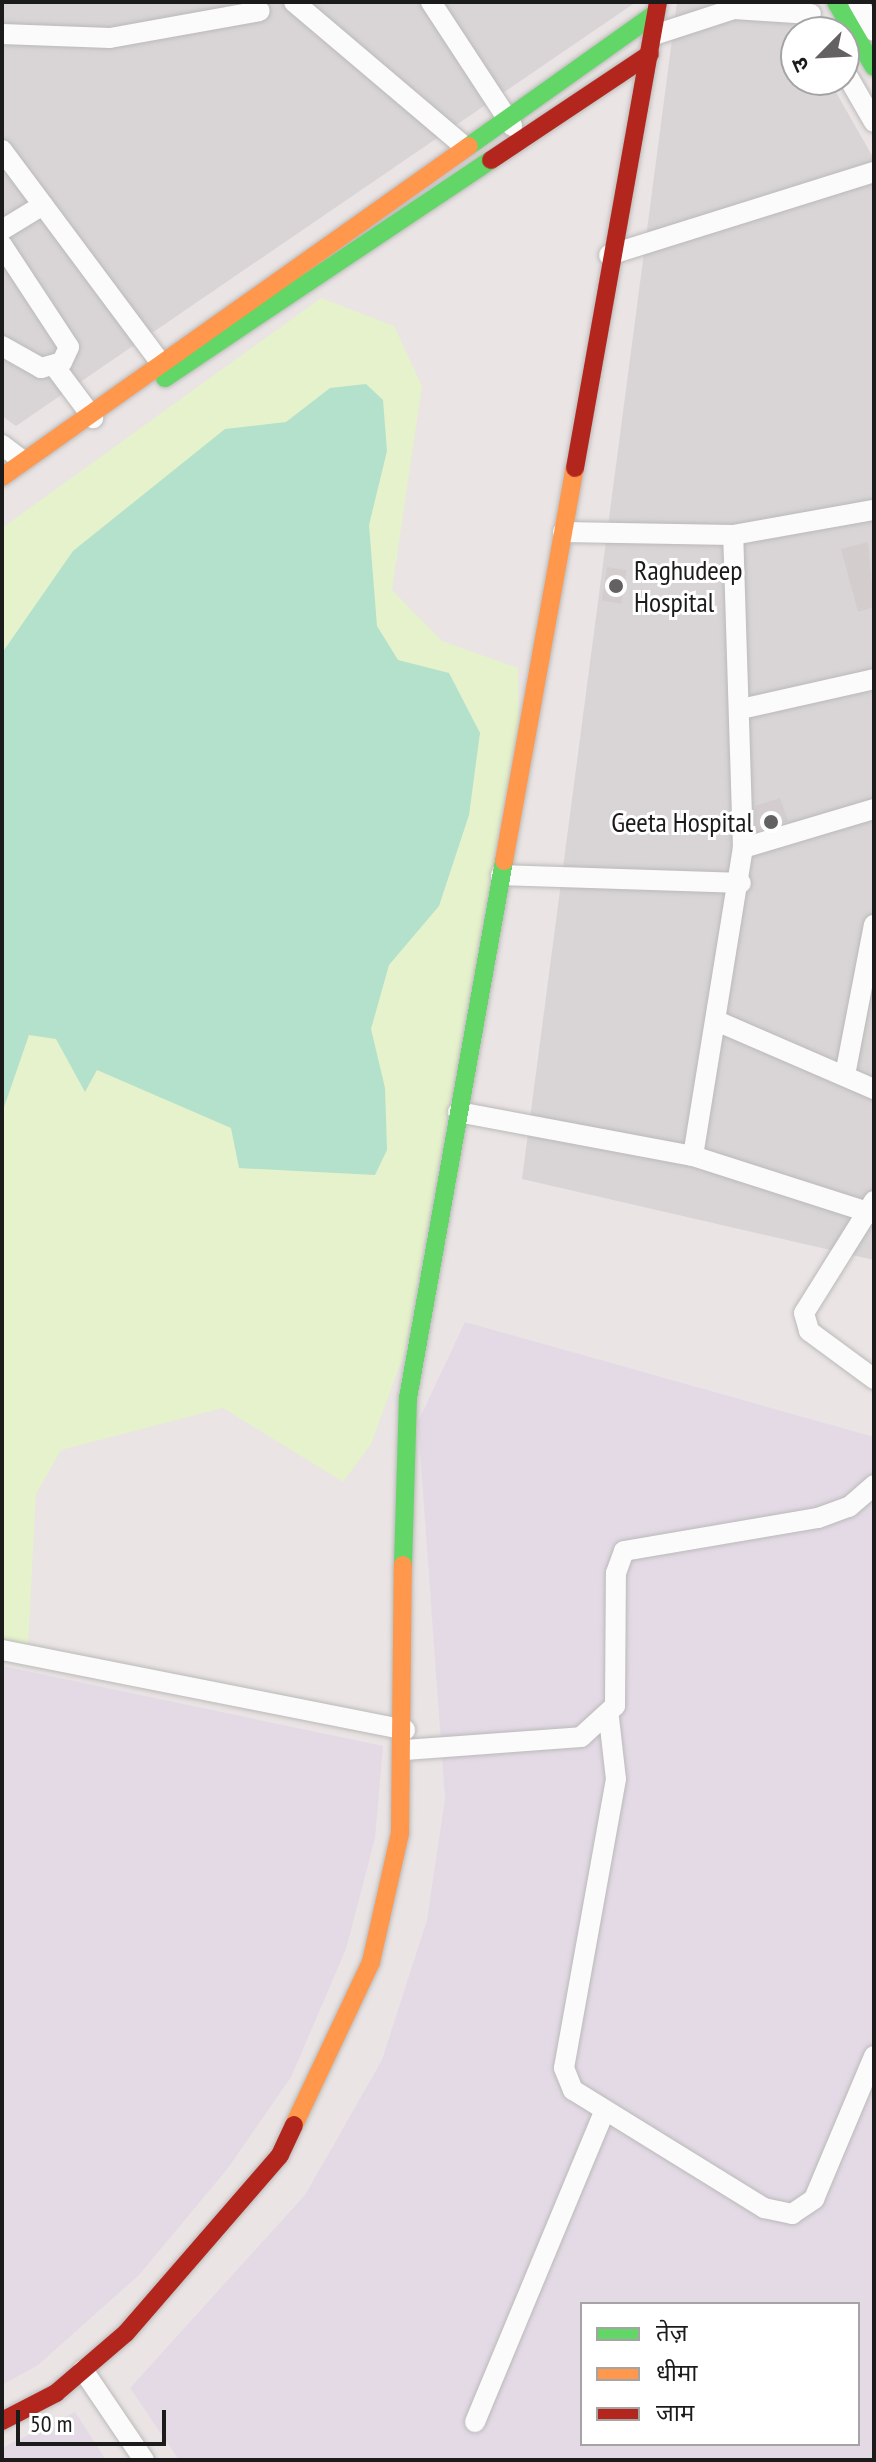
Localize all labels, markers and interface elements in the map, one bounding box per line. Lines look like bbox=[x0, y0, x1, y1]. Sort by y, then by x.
north arrow bbox=[780, 16, 860, 96]
text: उ bbox=[784, 53, 815, 77]
place label: Raghudeep Hospital bbox=[634, 553, 742, 619]
marker: Raghudeep Hospital bbox=[605, 575, 627, 597]
place label: Geeta Hospital bbox=[611, 805, 753, 839]
marker: Geeta Hospital bbox=[760, 811, 782, 833]
legend bbox=[580, 2302, 860, 2446]
text: तेज़ bbox=[656, 2317, 688, 2348]
text: धीमा bbox=[656, 2357, 698, 2388]
scale bar bbox=[20, 2394, 170, 2444]
text: जाम bbox=[656, 2397, 694, 2428]
text: 50 m bbox=[30, 2408, 72, 2439]

